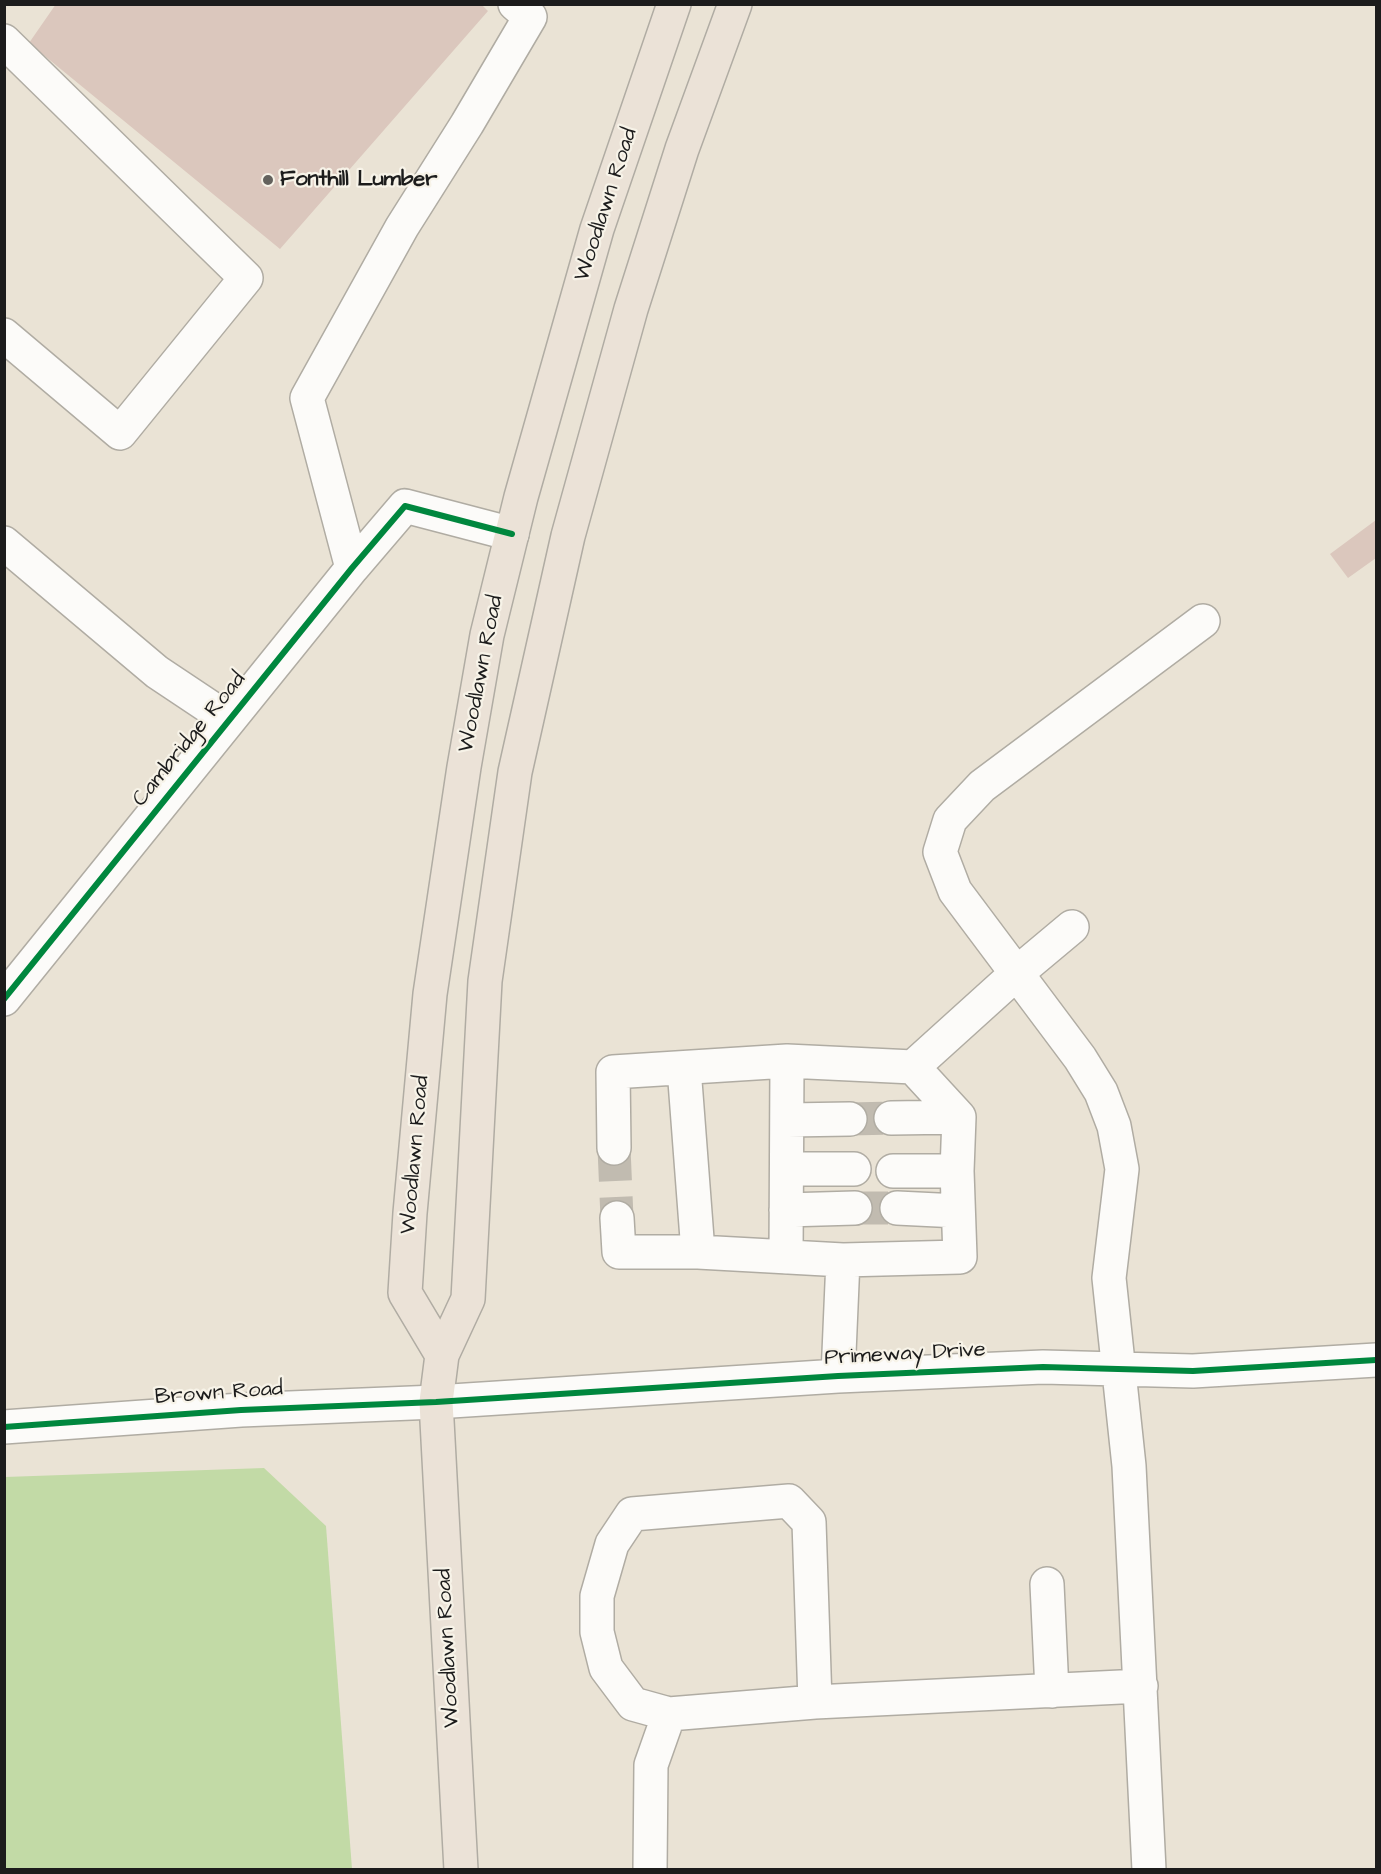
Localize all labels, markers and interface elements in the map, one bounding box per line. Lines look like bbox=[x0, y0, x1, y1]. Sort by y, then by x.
street label: Woodlawn Road bbox=[570, 125, 644, 285]
place label: Fonthill Lumber bbox=[280, 167, 437, 193]
marker: Fonthill Lumber bbox=[261, 173, 275, 187]
street label: Woodlawn Road bbox=[454, 593, 510, 755]
street label: Cambridge Road bbox=[128, 667, 252, 813]
street label: Woodlawn Road bbox=[396, 1074, 436, 1236]
street label: Primeway Drive bbox=[824, 1338, 986, 1372]
street label: Brown Road bbox=[154, 1376, 284, 1412]
street label: Woodlawn Road bbox=[432, 1568, 466, 1728]

